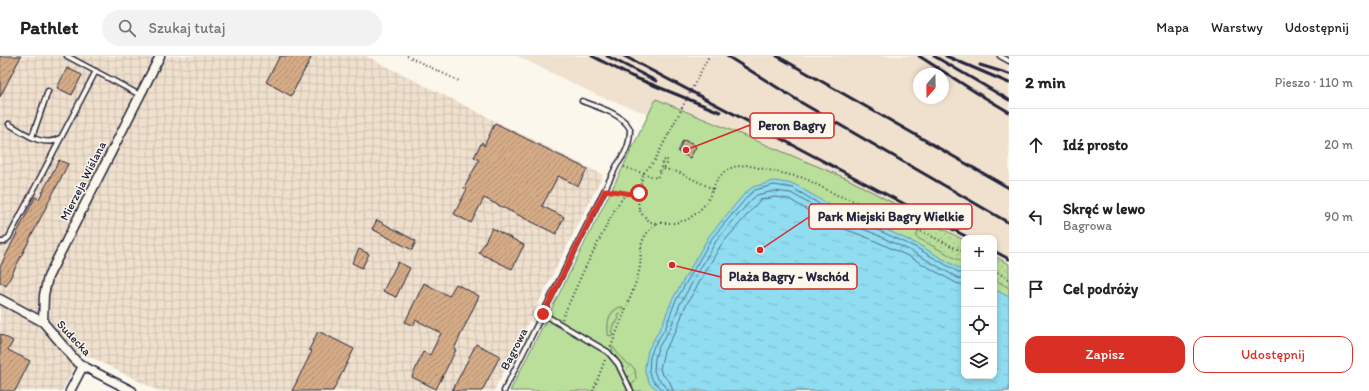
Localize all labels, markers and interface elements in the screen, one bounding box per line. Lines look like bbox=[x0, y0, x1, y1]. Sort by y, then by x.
search box bbox=[102, 10, 382, 46]
text: Pathlet bbox=[20, 16, 78, 39]
icon: search bbox=[116, 17, 138, 39]
text: Szukaj tutaj bbox=[148, 19, 225, 37]
text: Mapa bbox=[1156, 19, 1189, 36]
text: Warstwy bbox=[1211, 19, 1263, 36]
text: Udostępnij bbox=[1285, 19, 1349, 36]
north arrow bbox=[913, 68, 949, 104]
text: 2 min bbox=[1025, 72, 1065, 92]
text: Pieszo · 110 m bbox=[1275, 75, 1353, 90]
callout: Peron Bagry bbox=[750, 113, 834, 138]
text: Peron Bagry bbox=[758, 118, 827, 134]
icon: ahead bbox=[1025, 134, 1047, 156]
text: Idź prosto bbox=[1063, 136, 1128, 154]
text: 20 m bbox=[1324, 137, 1353, 152]
street label: Mierzeja Wiślana bbox=[57, 138, 109, 223]
route start bbox=[630, 184, 648, 202]
text: Skręć w lewo bbox=[1063, 200, 1145, 218]
callout: Park Miejski Bagry Wielkie bbox=[809, 204, 972, 229]
icon: left bbox=[1025, 206, 1047, 228]
text: Park Miejski Bagry Wielkie bbox=[818, 209, 964, 225]
text: 90 m bbox=[1324, 209, 1353, 224]
text: Bagrowa bbox=[1063, 218, 1112, 233]
map controls bbox=[961, 235, 997, 379]
button: + bbox=[961, 235, 997, 271]
callout: Plaża Bagry - Wschód bbox=[721, 264, 857, 289]
text: Plaża Bagry - Wschód bbox=[729, 269, 850, 285]
button: − bbox=[961, 271, 997, 307]
icon: arrive bbox=[1025, 278, 1047, 300]
text: Cel podróży bbox=[1063, 280, 1138, 298]
route end bbox=[534, 305, 552, 323]
button: locate bbox=[961, 307, 997, 343]
street label: Sudecka bbox=[54, 317, 95, 359]
street label: Bagrowa bbox=[498, 325, 531, 372]
button: Zapisz bbox=[1025, 336, 1185, 373]
button: Udostępnij bbox=[1193, 336, 1353, 373]
button: layers bbox=[961, 343, 997, 379]

